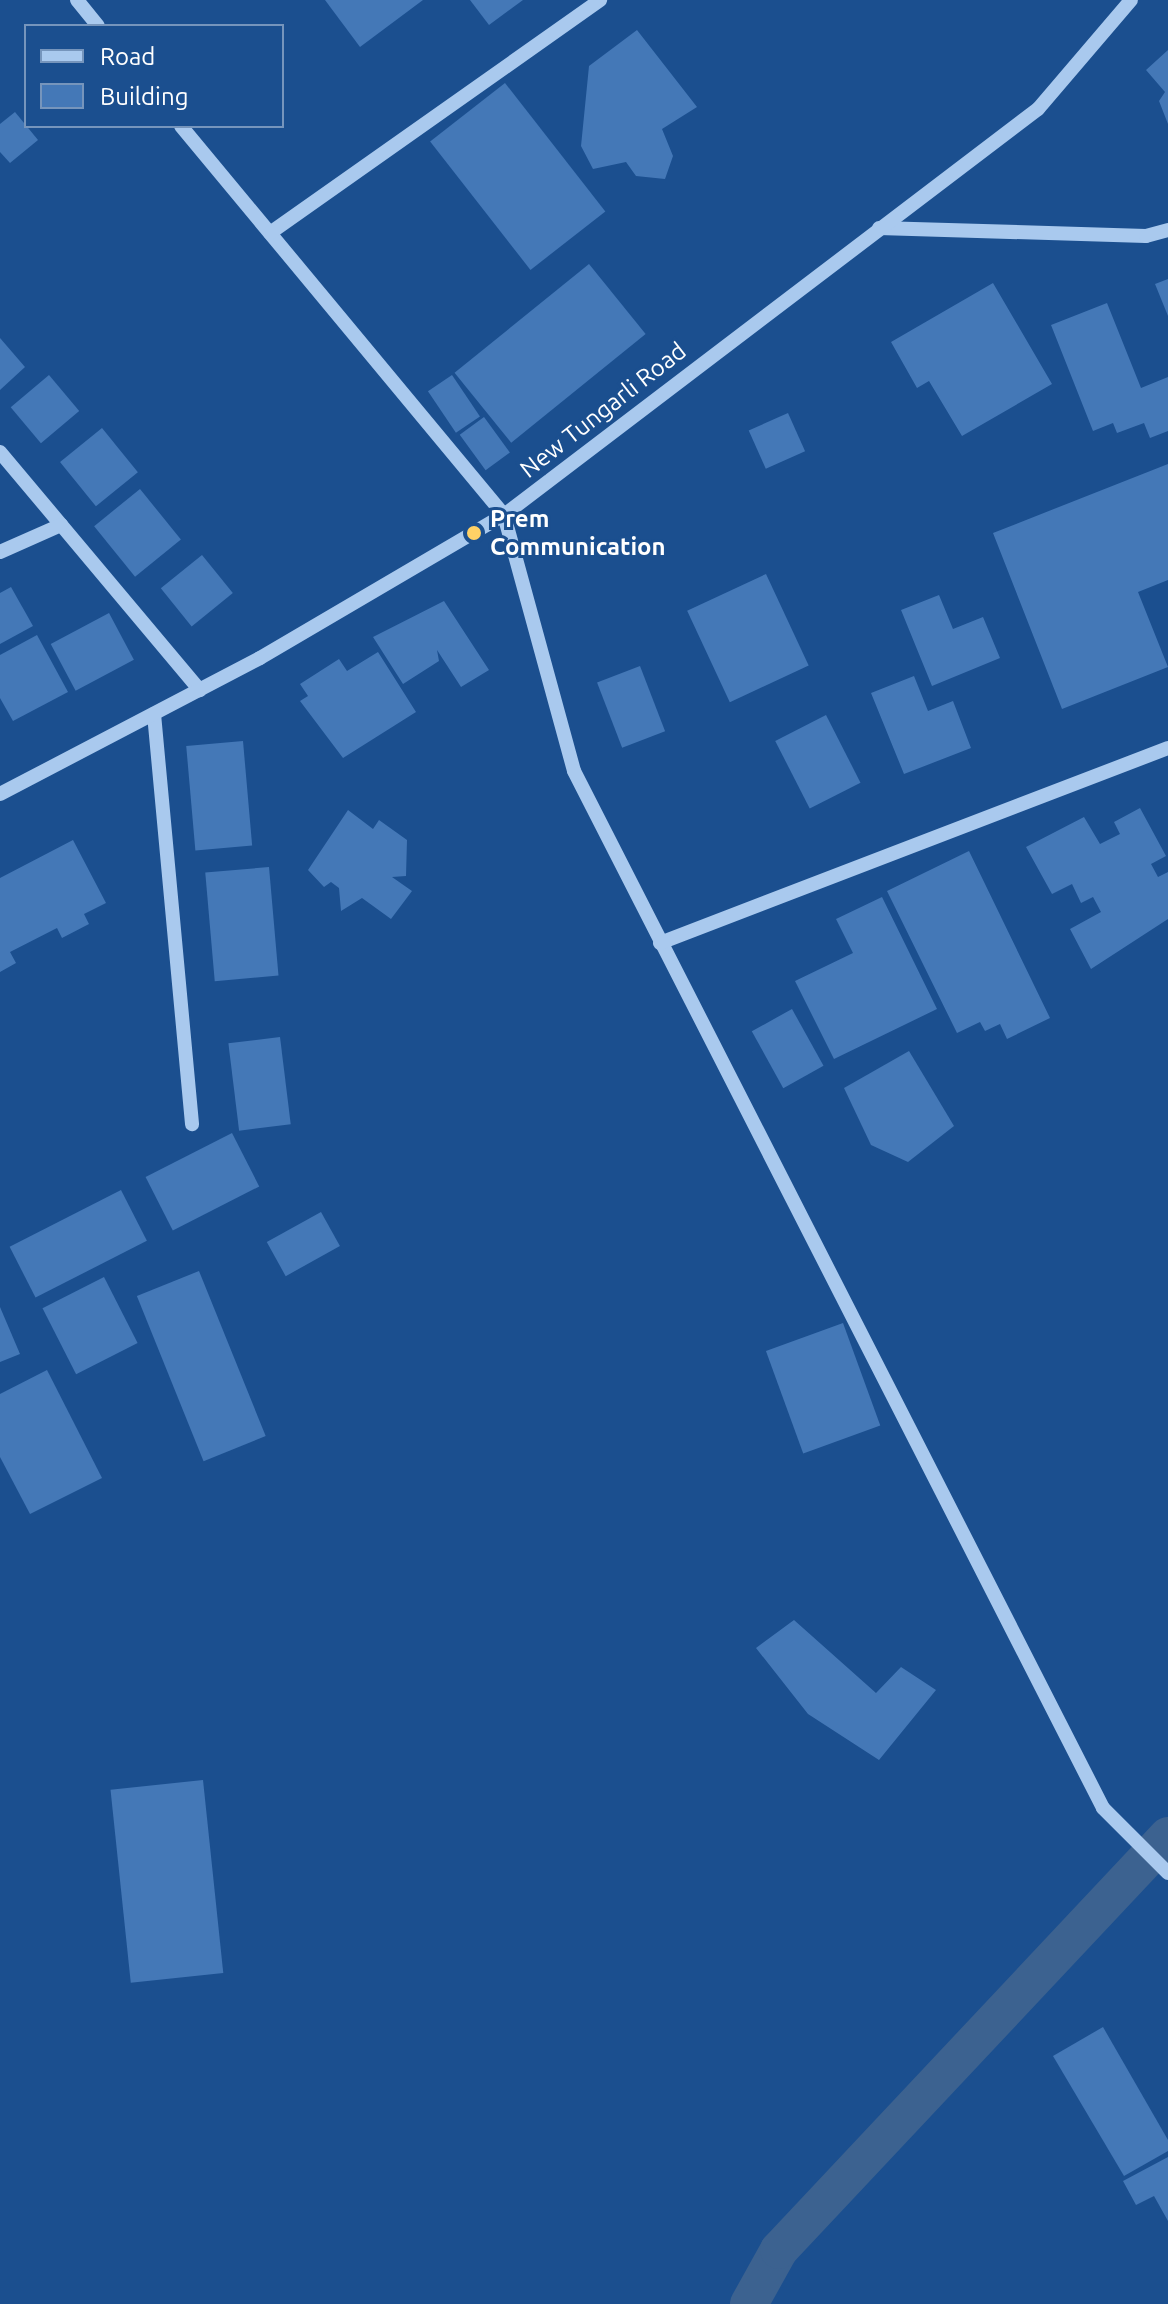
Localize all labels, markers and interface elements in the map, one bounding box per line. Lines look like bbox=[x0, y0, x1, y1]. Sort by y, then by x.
legend bbox=[24, 24, 284, 128]
text: Road bbox=[100, 43, 155, 70]
text: Building bbox=[100, 83, 188, 110]
street label: New Tungarli Road bbox=[514, 336, 692, 484]
place label: Prem Communication bbox=[490, 505, 666, 561]
marker: Prem Communication bbox=[465, 524, 483, 542]

